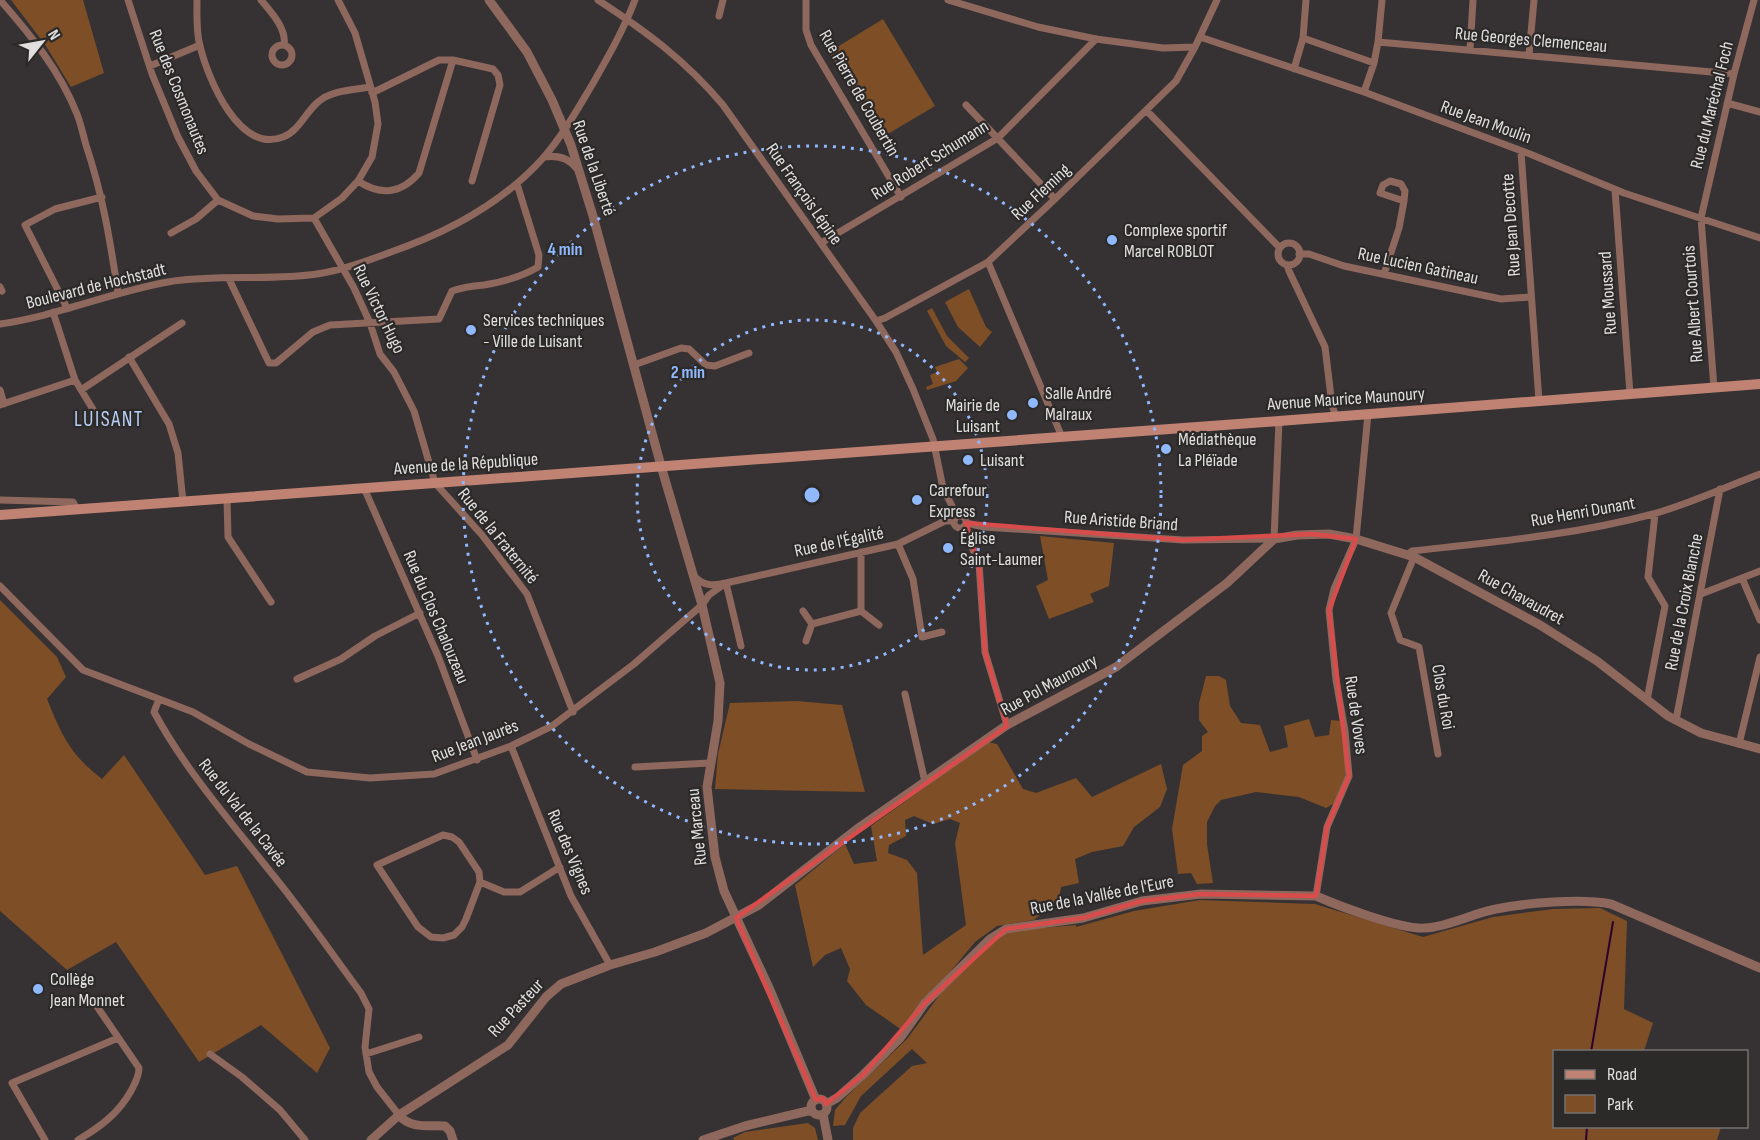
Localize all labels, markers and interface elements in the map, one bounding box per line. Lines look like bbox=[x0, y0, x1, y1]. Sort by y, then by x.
north arrow bbox=[12, 12, 72, 72]
street label: Rue Georges Clemenceau bbox=[1454, 23, 1608, 57]
text: N bbox=[43, 26, 64, 44]
street label: Rue Pierre de Coubertin bbox=[814, 26, 904, 160]
street label: Rue des Cosmonautes bbox=[144, 27, 214, 157]
street label: Rue du Maréchal Foch bbox=[1686, 39, 1738, 171]
street label: Rue Jean Moulin bbox=[1438, 96, 1534, 148]
street label: Rue Robert Schumann bbox=[868, 116, 992, 204]
street label: Rue de la Liberté bbox=[568, 118, 620, 218]
street label: Rue François Lépine bbox=[761, 139, 847, 249]
street label: Rue Fleming bbox=[1007, 159, 1075, 225]
street label: Rue Jean Decotte bbox=[1497, 173, 1525, 277]
place label: Complexe sportif Marcel ROBLOT bbox=[1124, 220, 1228, 262]
marker: Complexe sportif Marcel ROBLOT bbox=[1105, 233, 1119, 247]
text: 4 min bbox=[548, 239, 582, 260]
street label: Rue Lucien Gatineau bbox=[1356, 243, 1480, 289]
street label: Rue Albert Courtois bbox=[1678, 245, 1708, 363]
street label: Rue Moussard bbox=[1595, 251, 1621, 335]
street label: Boulevard de Hochstadt bbox=[24, 258, 169, 314]
street label: Rue Victor Hugo bbox=[348, 261, 410, 357]
place label: Services techniques - Ville de Luisant bbox=[483, 310, 604, 352]
marker: Services techniques - Ville de Luisant bbox=[464, 323, 478, 337]
text: 2 min bbox=[671, 362, 705, 383]
place label: Salle André Malraux bbox=[1045, 383, 1112, 425]
street label: Avenue Maurice Maunoury bbox=[1266, 383, 1426, 415]
place label: Mairie de Luisant bbox=[946, 395, 1001, 437]
marker: Salle André Malraux bbox=[1026, 396, 1040, 410]
district label: LUISANT bbox=[74, 407, 144, 432]
marker: Mairie de Luisant bbox=[1005, 408, 1019, 422]
place label: Médiathèque La Pléïade bbox=[1178, 429, 1256, 471]
marker: Médiathèque La Pléïade bbox=[1159, 442, 1173, 456]
street label: Avenue de la République bbox=[392, 448, 539, 480]
place label: Luisant bbox=[980, 450, 1025, 471]
marker: Luisant bbox=[961, 453, 975, 467]
place label: Carrefour Express bbox=[929, 480, 987, 522]
street label: Rue de la Fraternité bbox=[453, 484, 543, 588]
centre of rings bbox=[802, 485, 822, 505]
street label: Rue Henri Dunant bbox=[1529, 492, 1637, 532]
marker: Carrefour Express bbox=[910, 493, 924, 507]
street label: Rue Aristide Briand bbox=[1063, 507, 1179, 535]
street label: Rue de l'Égalité bbox=[792, 522, 886, 562]
place label: Église Saint-Laumer bbox=[960, 528, 1043, 570]
street label: Rue de la Croix Blanche bbox=[1660, 532, 1708, 672]
marker: Église Saint-Laumer bbox=[941, 541, 955, 555]
street label: Rue du Clos Chalouzeau bbox=[399, 547, 473, 687]
street label: Rue Chavaudret bbox=[1474, 565, 1568, 630]
street label: Rue Pol Maunoury bbox=[997, 650, 1101, 720]
street label: Clos du Roi bbox=[1427, 663, 1459, 731]
street label: Rue de Voves bbox=[1340, 674, 1372, 756]
street label: Rue Jean Jaurès bbox=[429, 715, 521, 767]
street label: Rue du Val de la Cavée bbox=[194, 755, 292, 871]
street label: Rue Marceau bbox=[683, 787, 711, 867]
street label: Rue des Vignes bbox=[543, 806, 597, 898]
street label: Rue de la Vallée de l'Eure bbox=[1028, 871, 1176, 919]
place label: Collège Jean Monnet bbox=[49, 969, 125, 1011]
street label: Rue Pasteur bbox=[484, 975, 548, 1041]
marker: Collège Jean Monnet bbox=[31, 982, 45, 996]
legend bbox=[1553, 1050, 1748, 1128]
text: Road bbox=[1607, 1064, 1637, 1085]
text: Park bbox=[1607, 1094, 1633, 1115]

